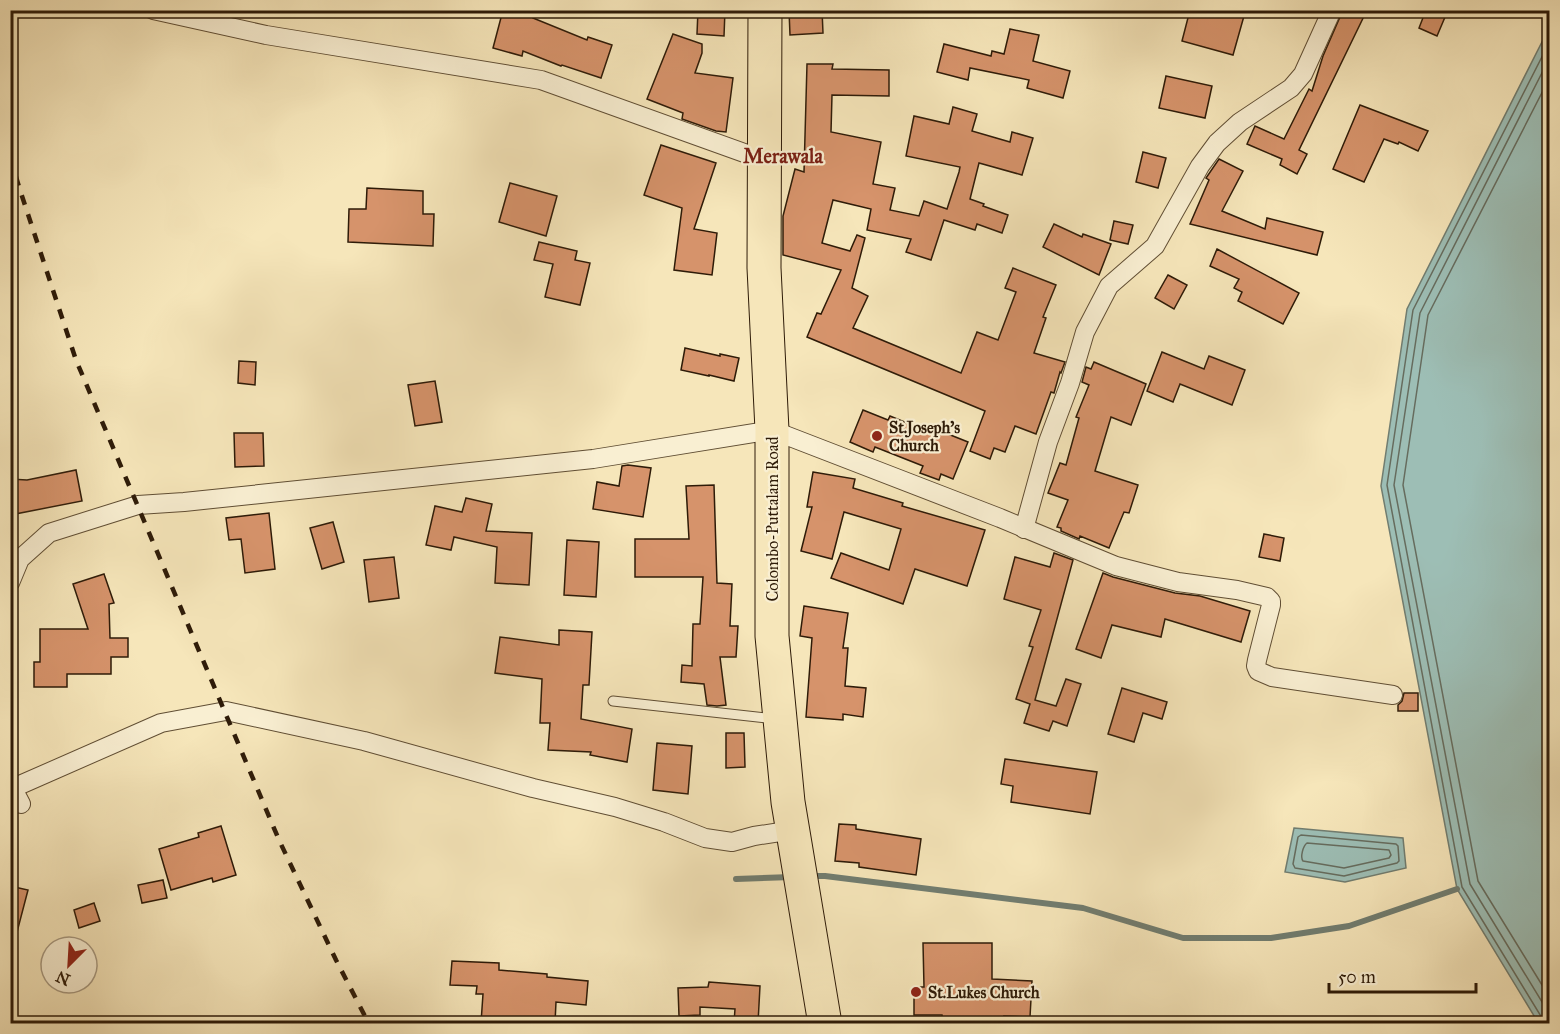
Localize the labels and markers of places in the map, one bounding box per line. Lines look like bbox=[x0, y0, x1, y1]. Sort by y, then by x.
place label: St.Joseph's Church bbox=[889, 418, 960, 455]
marker: St.Joseph's Church bbox=[870, 429, 884, 443]
place label: St.Lukes Church bbox=[928, 983, 1040, 1002]
marker: St.Lukes Church bbox=[909, 985, 923, 999]

